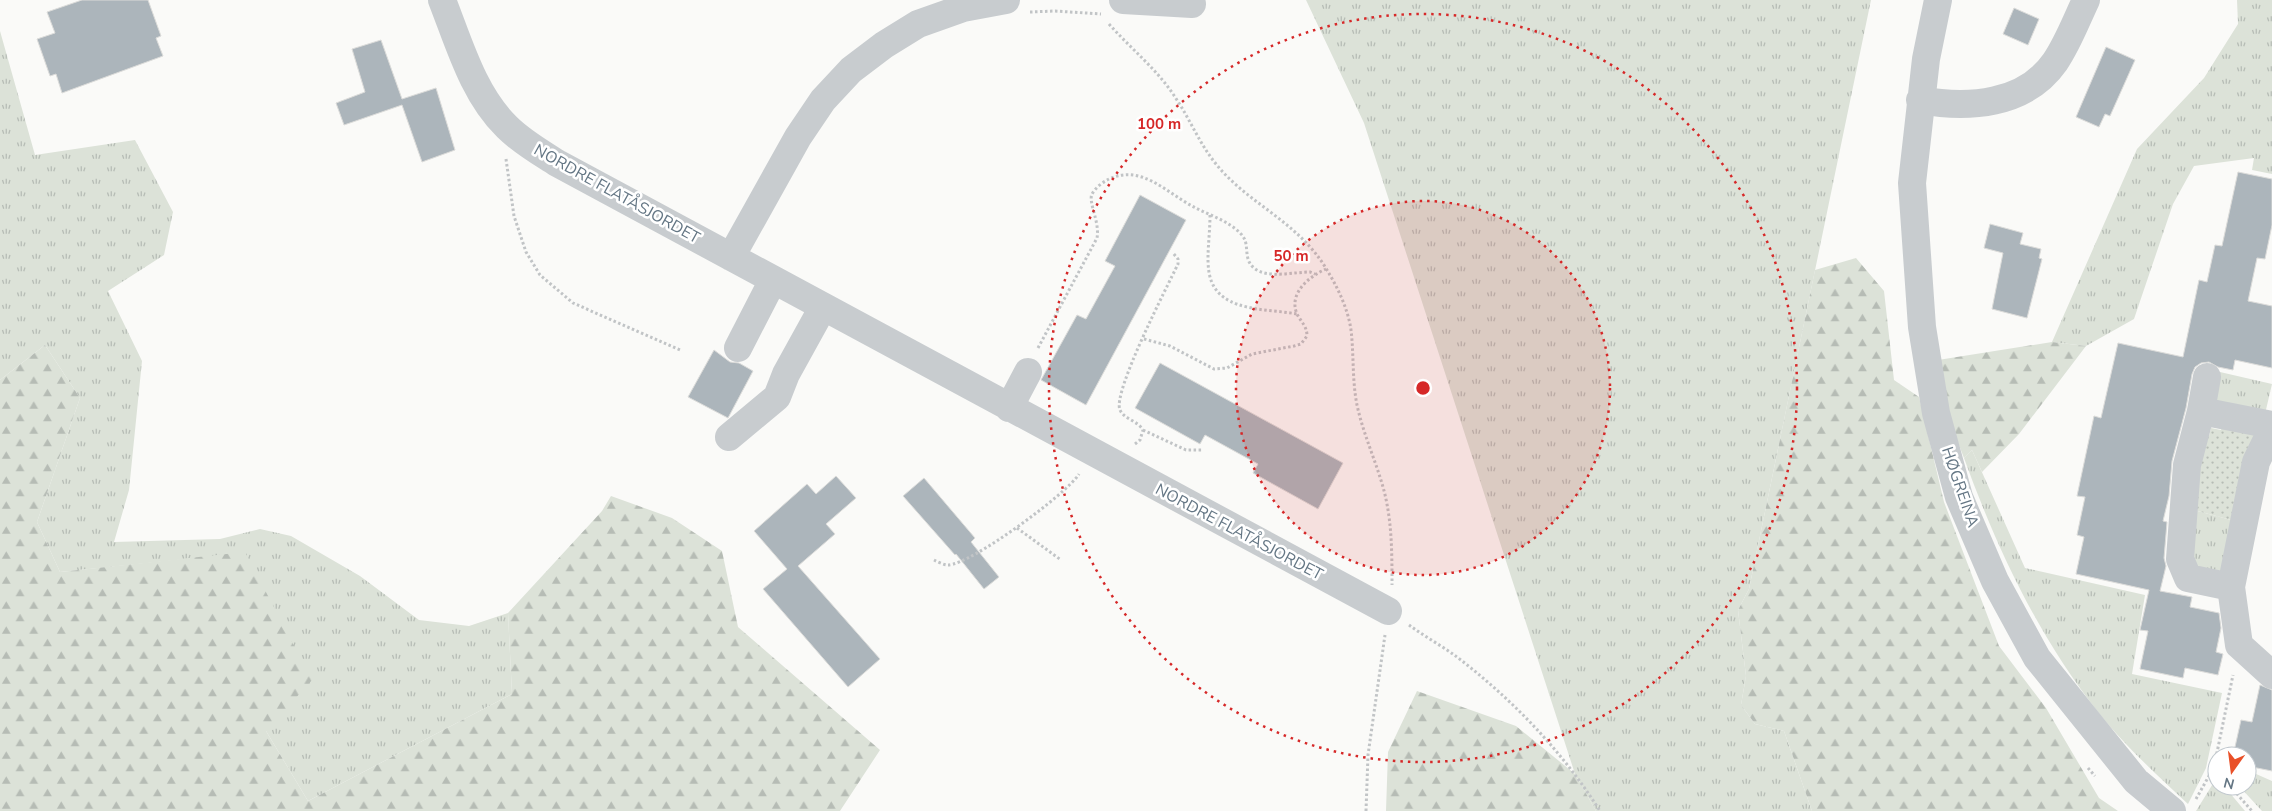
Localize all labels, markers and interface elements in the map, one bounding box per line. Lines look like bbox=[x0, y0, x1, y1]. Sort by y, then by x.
text: 100 m bbox=[1137, 114, 1181, 134]
street label: NORDRE FLATÅSJORDET bbox=[530, 139, 704, 249]
text: 50 m bbox=[1273, 246, 1309, 266]
centre of rings bbox=[1414, 379, 1432, 397]
street label: HØGREINA bbox=[1936, 444, 1984, 530]
street label: NORDRE FLATÅSJORDET bbox=[1151, 478, 1327, 586]
north arrow bbox=[2207, 746, 2257, 796]
text: N bbox=[2222, 773, 2236, 794]

